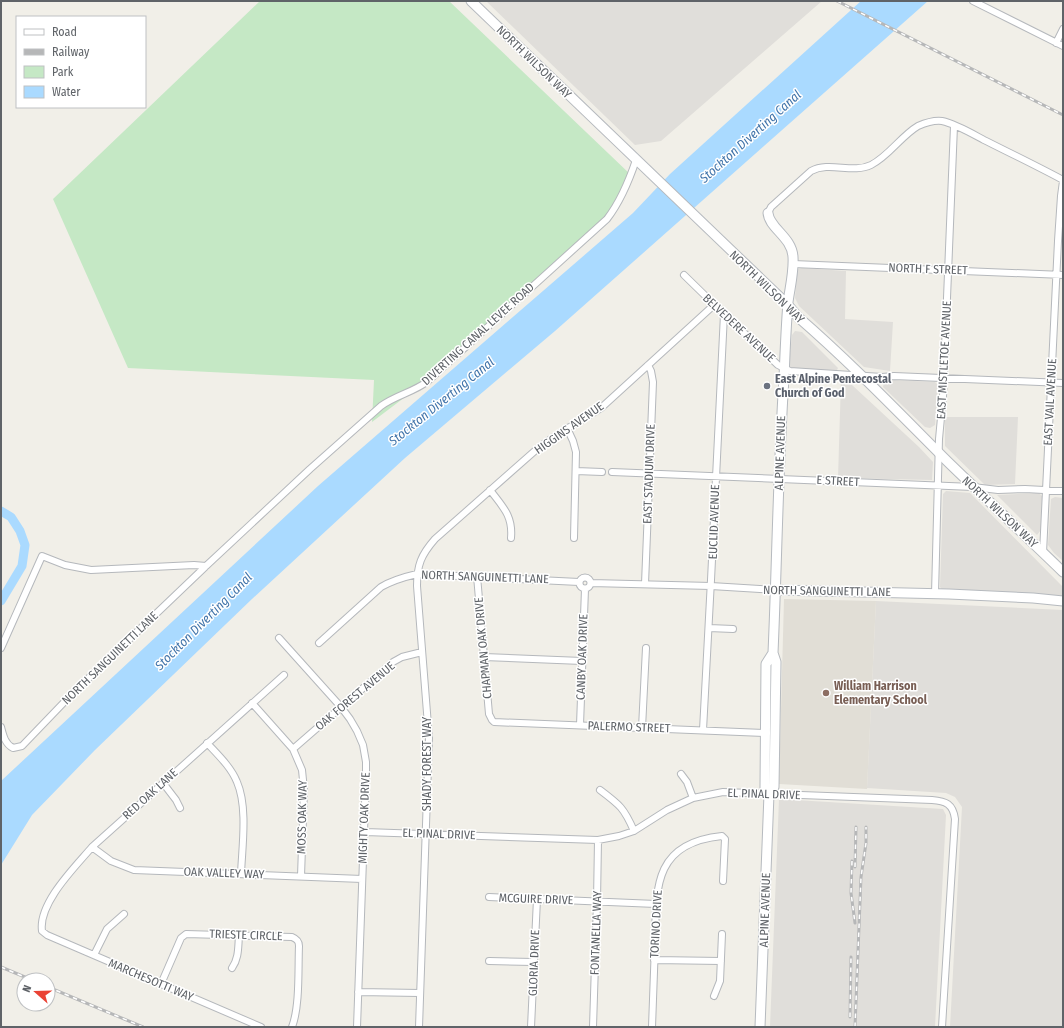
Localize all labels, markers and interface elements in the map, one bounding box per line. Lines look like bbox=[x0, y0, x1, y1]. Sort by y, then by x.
legend bbox=[16, 16, 146, 108]
street label: NORTH WILSON WAY bbox=[494, 23, 574, 101]
text: Road bbox=[52, 25, 77, 39]
text: Railway bbox=[52, 45, 90, 59]
text: Park bbox=[52, 65, 74, 79]
text: Water bbox=[52, 85, 81, 99]
water label: Stockton Diverting Canal bbox=[696, 87, 805, 186]
street label: NORTH WILSON WAY bbox=[727, 248, 807, 326]
street label: NORTH F STREET bbox=[888, 261, 968, 277]
street label: DIVERTING CANAL LEVEE ROAD bbox=[419, 280, 537, 388]
street label: BELVEDERE AVENUE bbox=[700, 291, 778, 365]
street label: EAST MISTLETOE AVENUE bbox=[934, 300, 954, 420]
water label: Stockton Diverting Canal bbox=[385, 354, 497, 449]
street label: EAST VAIL AVENUE bbox=[1041, 358, 1059, 446]
place label: East Alpine Pentecostal Church of God bbox=[775, 372, 892, 400]
marker: East Alpine Pentecostal Church of God bbox=[762, 381, 772, 391]
street label: HIGGINS AVENUE bbox=[532, 399, 607, 457]
street label: ALPINE AVENUE bbox=[772, 415, 788, 491]
street label: EAST STADIUM DRIVE bbox=[640, 423, 658, 524]
street label: E STREET bbox=[816, 473, 860, 489]
street label: NORTH WILSON WAY bbox=[959, 473, 1041, 551]
street label: EUCLID AVENUE bbox=[706, 484, 722, 560]
street label: NORTH SANGUINETTI LANE bbox=[421, 568, 550, 586]
water label: Stockton Diverting Canal bbox=[151, 569, 255, 674]
street label: NORTH SANGUINETTI LANE bbox=[763, 583, 891, 599]
street label: CHAPMAN OAK DRIVE bbox=[472, 596, 494, 699]
street label: NORTH SANGUINETTI LANE bbox=[59, 608, 161, 707]
street label: CANBY OAK DRIVE bbox=[574, 613, 591, 700]
street label: OAK FOREST AVENUE bbox=[312, 658, 398, 733]
place label: William Harrison Elementary School bbox=[834, 679, 928, 707]
marker: William Harrison Elementary School bbox=[821, 688, 831, 698]
street label: SHADY FOREST WAY bbox=[420, 717, 434, 811]
street label: PALERMO STREET bbox=[587, 719, 671, 735]
street label: RED OAK LANE bbox=[120, 765, 181, 822]
street label: MIGHTY OAK DRIVE bbox=[355, 772, 373, 864]
street label: MOSS OAK WAY bbox=[294, 780, 310, 854]
street label: EL PINAL DRIVE bbox=[727, 786, 801, 802]
street label: EL PINAL DRIVE bbox=[402, 826, 476, 842]
street label: OAK VALLEY WAY bbox=[183, 865, 265, 881]
street label: ALPINE AVENUE bbox=[757, 872, 773, 948]
street label: TORINO DRIVE bbox=[647, 889, 665, 959]
street label: MCGUIRE DRIVE bbox=[498, 891, 574, 907]
street label: FONTANELLA WAY bbox=[588, 891, 604, 975]
street label: TRIESTE CIRCLE bbox=[209, 927, 283, 943]
street label: GLORIA DRIVE bbox=[526, 929, 542, 996]
street label: MARCHESOTTI WAY bbox=[106, 956, 196, 1004]
north arrow bbox=[16, 972, 56, 1012]
text: N bbox=[20, 983, 34, 994]

